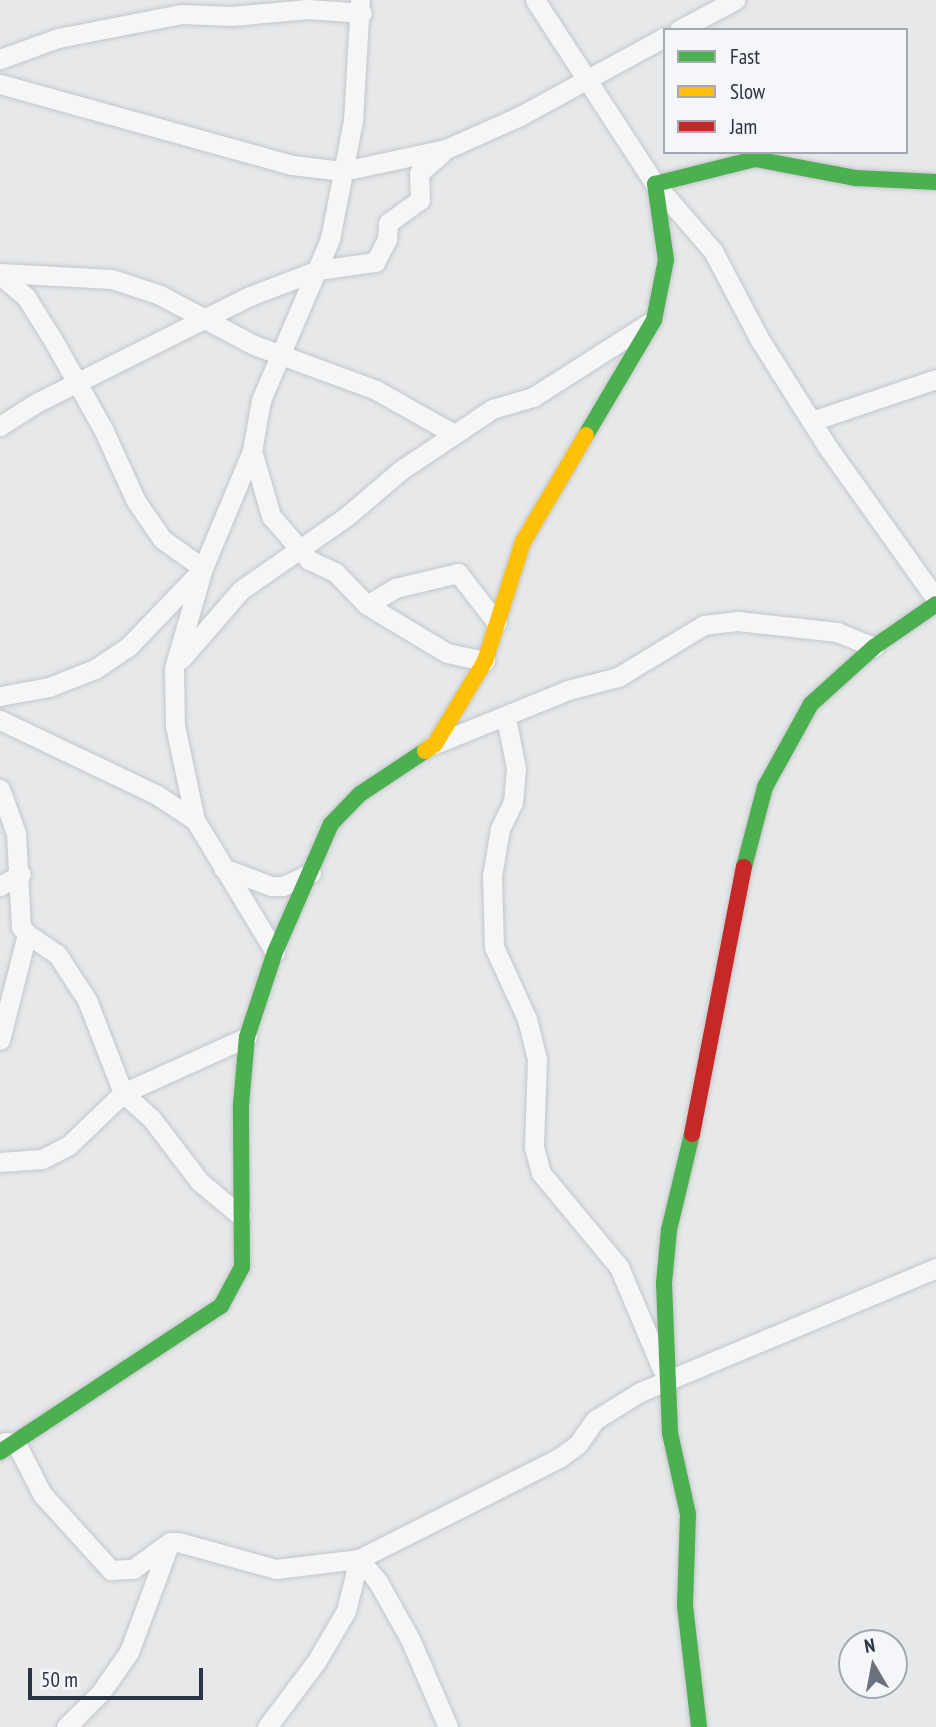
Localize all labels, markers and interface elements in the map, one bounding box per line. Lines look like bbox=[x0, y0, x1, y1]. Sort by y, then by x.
legend bbox=[663, 28, 908, 154]
text: Fast bbox=[730, 43, 760, 70]
text: Slow bbox=[730, 78, 765, 105]
text: Jam bbox=[730, 113, 757, 140]
north arrow bbox=[838, 1629, 908, 1699]
text: N bbox=[863, 1633, 877, 1658]
scale bar bbox=[32, 1654, 206, 1698]
text: 50 m bbox=[41, 1666, 78, 1693]

